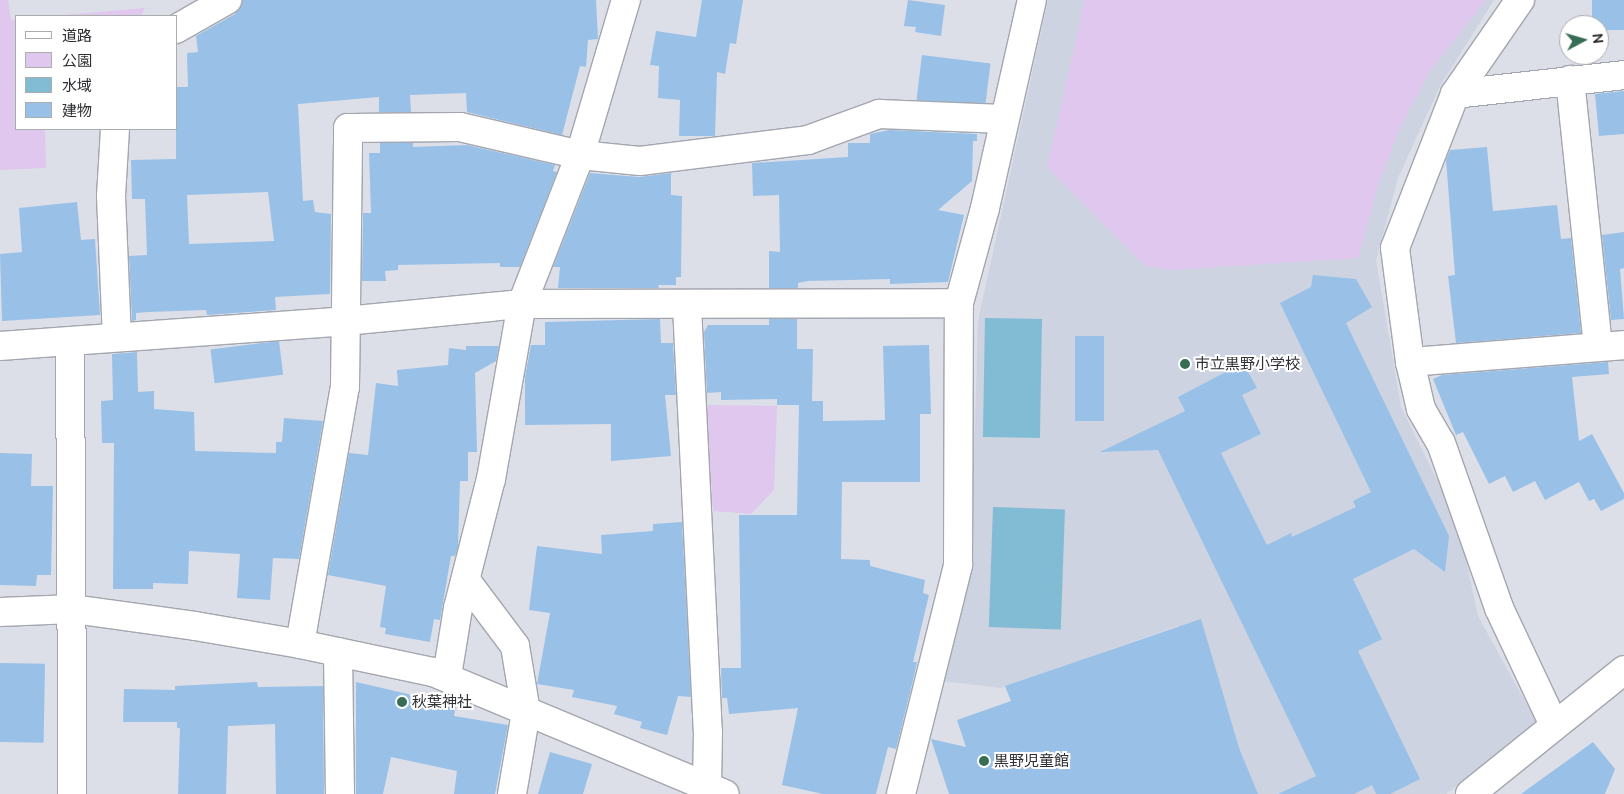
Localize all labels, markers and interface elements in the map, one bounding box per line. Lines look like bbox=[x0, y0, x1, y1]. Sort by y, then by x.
legend bbox=[15, 15, 178, 130]
north arrow bbox=[1559, 15, 1609, 65]
text: 道路 bbox=[62, 27, 92, 44]
text: N bbox=[1589, 32, 1606, 45]
text: 公園 bbox=[62, 52, 92, 69]
text: 水域 bbox=[62, 77, 92, 94]
text: 建物 bbox=[62, 102, 92, 119]
place label: 市立黒野小学校 bbox=[1195, 355, 1300, 373]
marker: 市立黒野小学校 bbox=[1179, 358, 1191, 370]
place label: 秋葉神社 bbox=[412, 693, 472, 711]
marker: 秋葉神社 bbox=[396, 696, 408, 708]
place label: 黒野児童館 bbox=[994, 752, 1069, 770]
marker: 黒野児童館 bbox=[978, 755, 990, 767]

